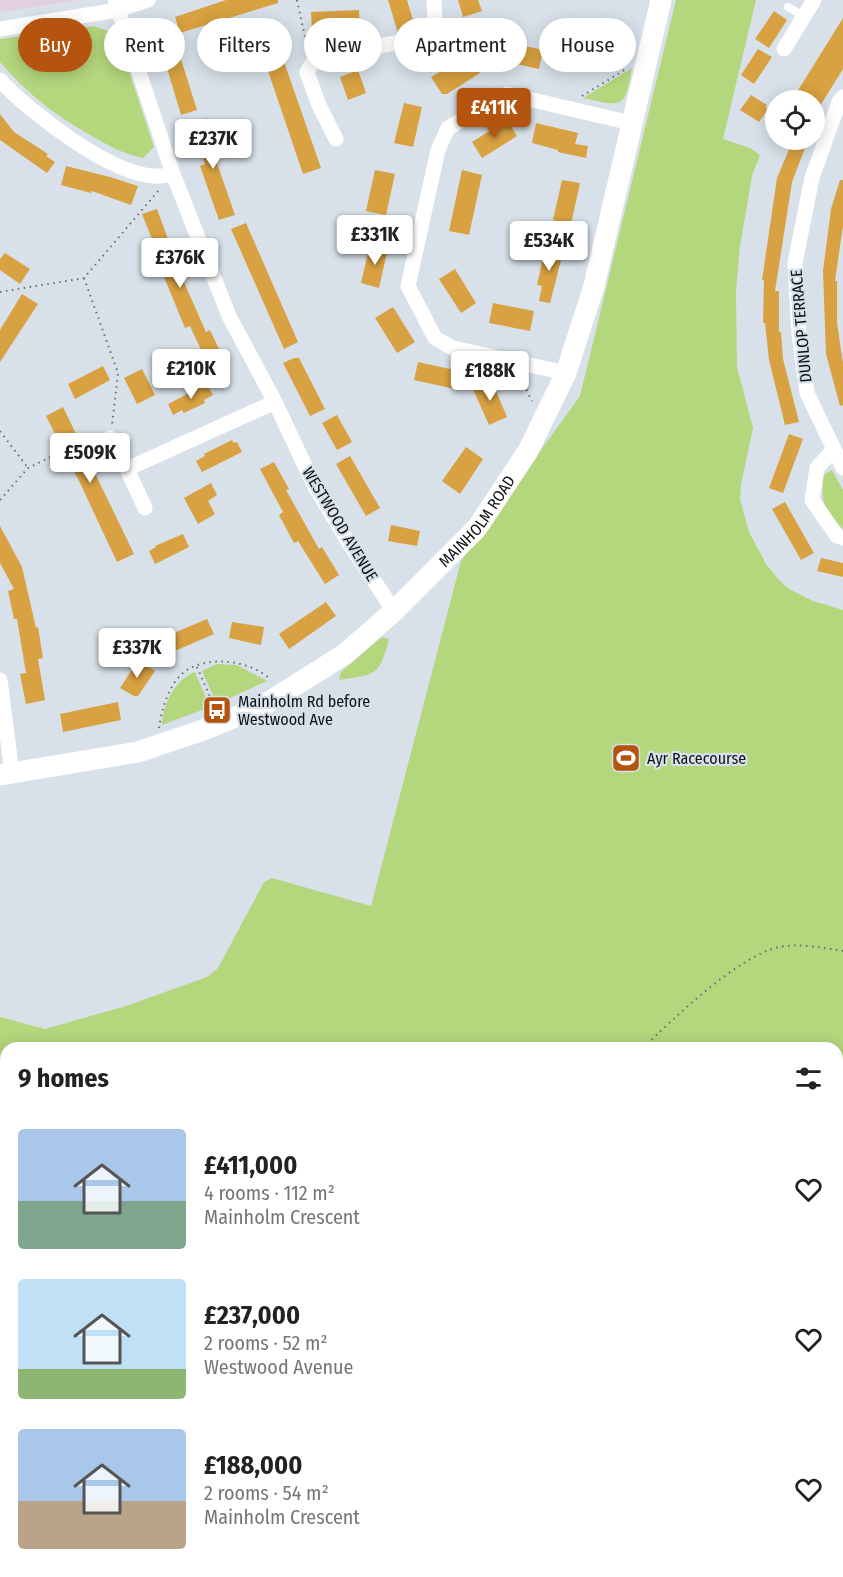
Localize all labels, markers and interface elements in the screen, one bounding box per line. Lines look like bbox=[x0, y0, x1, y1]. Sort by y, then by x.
chip: Buy bbox=[18, 18, 92, 72]
chip: Rent bbox=[104, 18, 185, 72]
chip: Filters bbox=[197, 18, 292, 72]
chip: New bbox=[304, 18, 382, 72]
chip: Apartment bbox=[394, 18, 527, 72]
chip: House bbox=[539, 18, 636, 72]
pin: £411K bbox=[452, 88, 536, 139]
map controls bbox=[765, 90, 825, 150]
button: locate bbox=[765, 90, 825, 150]
text: £411K bbox=[471, 95, 517, 119]
pin: £237K bbox=[171, 119, 255, 170]
text: £237K bbox=[189, 126, 237, 150]
pin: £331K bbox=[333, 215, 417, 266]
pin: £534K bbox=[507, 221, 591, 272]
text: £331K bbox=[351, 222, 399, 246]
text: £534K bbox=[524, 228, 574, 252]
pin: £376K bbox=[138, 238, 222, 289]
text: £376K bbox=[155, 245, 205, 269]
street label: DUNLOP TERRACE bbox=[787, 269, 815, 383]
pin: £210K bbox=[149, 349, 233, 400]
pin: £188K bbox=[448, 351, 532, 402]
text: £210K bbox=[166, 356, 216, 380]
text: £188K bbox=[465, 358, 515, 382]
pin: £509K bbox=[48, 433, 132, 484]
text: £509K bbox=[64, 440, 116, 464]
street label: WESTWOOD AVENUE bbox=[298, 463, 382, 585]
street label: MAINHOLM ROAD bbox=[434, 472, 519, 571]
pin: £337K bbox=[95, 628, 179, 679]
text: £337K bbox=[113, 635, 161, 659]
place label: Mainholm Rd before Westwood Ave bbox=[238, 692, 370, 729]
bus stop icon: Mainholm Rd before Westwood Ave bbox=[201, 694, 233, 726]
sports icon: Ayr Racecourse bbox=[610, 742, 642, 774]
place label: Ayr Racecourse bbox=[647, 749, 746, 768]
icon: filters bbox=[792, 1062, 825, 1095]
text: 9 homes bbox=[18, 1063, 109, 1094]
text: £411,000 bbox=[204, 1150, 297, 1181]
icon: home bbox=[66, 1153, 138, 1225]
icon: heart bbox=[792, 1173, 825, 1206]
text: 4 rooms · 112 m² bbox=[204, 1181, 335, 1205]
text: Mainholm Crescent bbox=[204, 1205, 360, 1229]
text: £237,000 bbox=[204, 1300, 300, 1331]
icon: home bbox=[66, 1303, 138, 1375]
icon: heart bbox=[792, 1323, 825, 1356]
text: 2 rooms · 52 m² bbox=[204, 1331, 328, 1355]
text: Westwood Avenue bbox=[204, 1355, 353, 1379]
text: £188,000 bbox=[204, 1450, 302, 1481]
icon: home bbox=[66, 1453, 138, 1525]
icon: heart bbox=[792, 1473, 825, 1506]
text: 2 rooms · 54 m² bbox=[204, 1481, 329, 1505]
text: Mainholm Crescent bbox=[204, 1505, 360, 1529]

